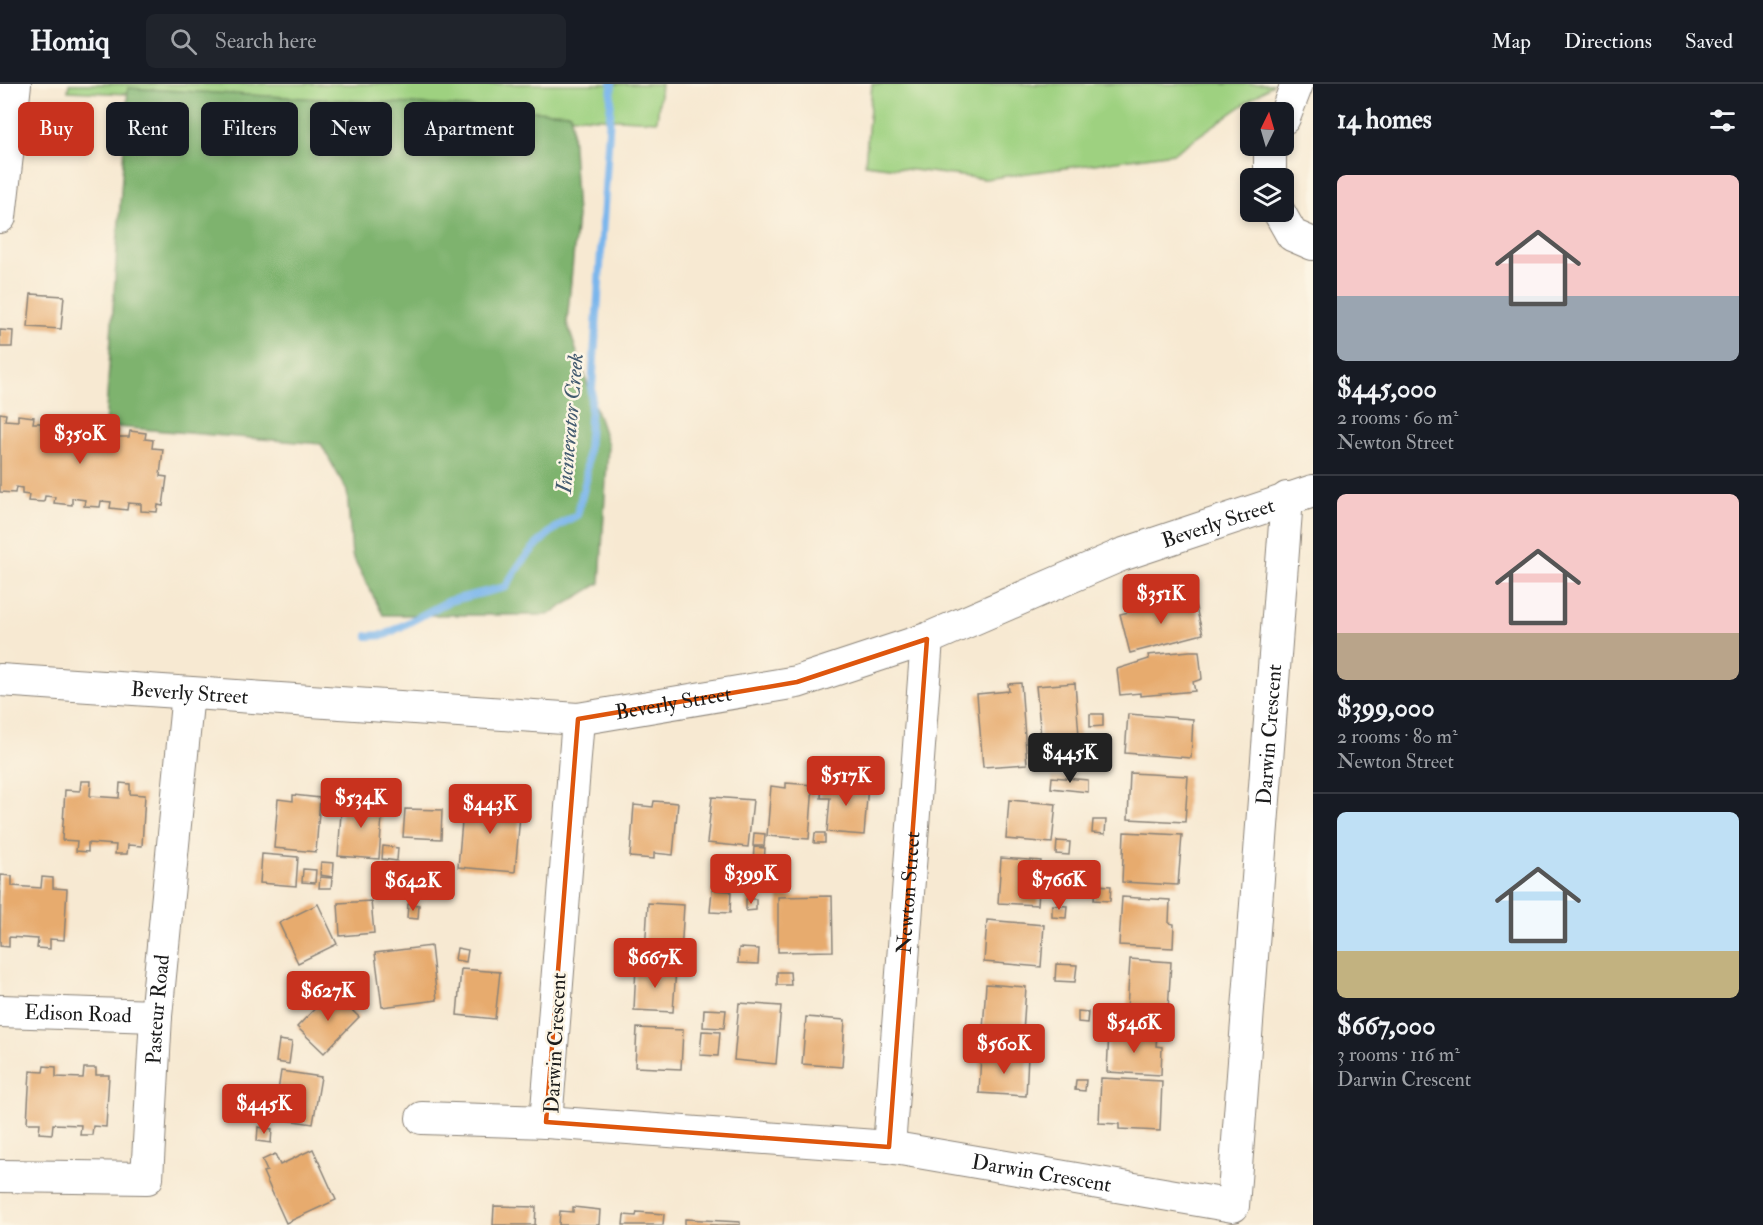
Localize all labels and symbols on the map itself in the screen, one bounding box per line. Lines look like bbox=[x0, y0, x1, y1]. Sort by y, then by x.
north arrow bbox=[1240, 102, 1294, 156]
water label: Incinerator Creek bbox=[550, 352, 590, 495]
pin: $350K bbox=[38, 414, 122, 465]
street label: Beverly Street bbox=[1158, 492, 1278, 555]
pin: $351K bbox=[1119, 574, 1203, 625]
street label: Darwin Crescent bbox=[1251, 663, 1288, 806]
street label: Beverly Street bbox=[130, 676, 249, 711]
street label: Beverly Street bbox=[613, 680, 734, 726]
pin: $445K bbox=[1028, 733, 1112, 784]
pin: $517K bbox=[804, 756, 888, 807]
pin: $534K bbox=[319, 778, 403, 829]
pin: $443K bbox=[448, 784, 532, 835]
street label: Newton Street bbox=[890, 830, 927, 955]
pin: $399K bbox=[709, 854, 793, 905]
pin: $766K bbox=[1017, 860, 1101, 911]
pin: $642K bbox=[371, 861, 455, 912]
pin: $667K bbox=[613, 938, 697, 989]
street label: Pasteur Road bbox=[140, 952, 176, 1065]
pin: $627K bbox=[286, 971, 370, 1022]
street label: Darwin Crescent bbox=[538, 972, 573, 1114]
street label: Edison Road bbox=[24, 999, 133, 1029]
pin: $546K bbox=[1092, 1003, 1176, 1054]
pin: $560K bbox=[962, 1024, 1046, 1075]
pin: $445K bbox=[222, 1084, 306, 1135]
street label: Darwin Crescent bbox=[970, 1148, 1114, 1199]

